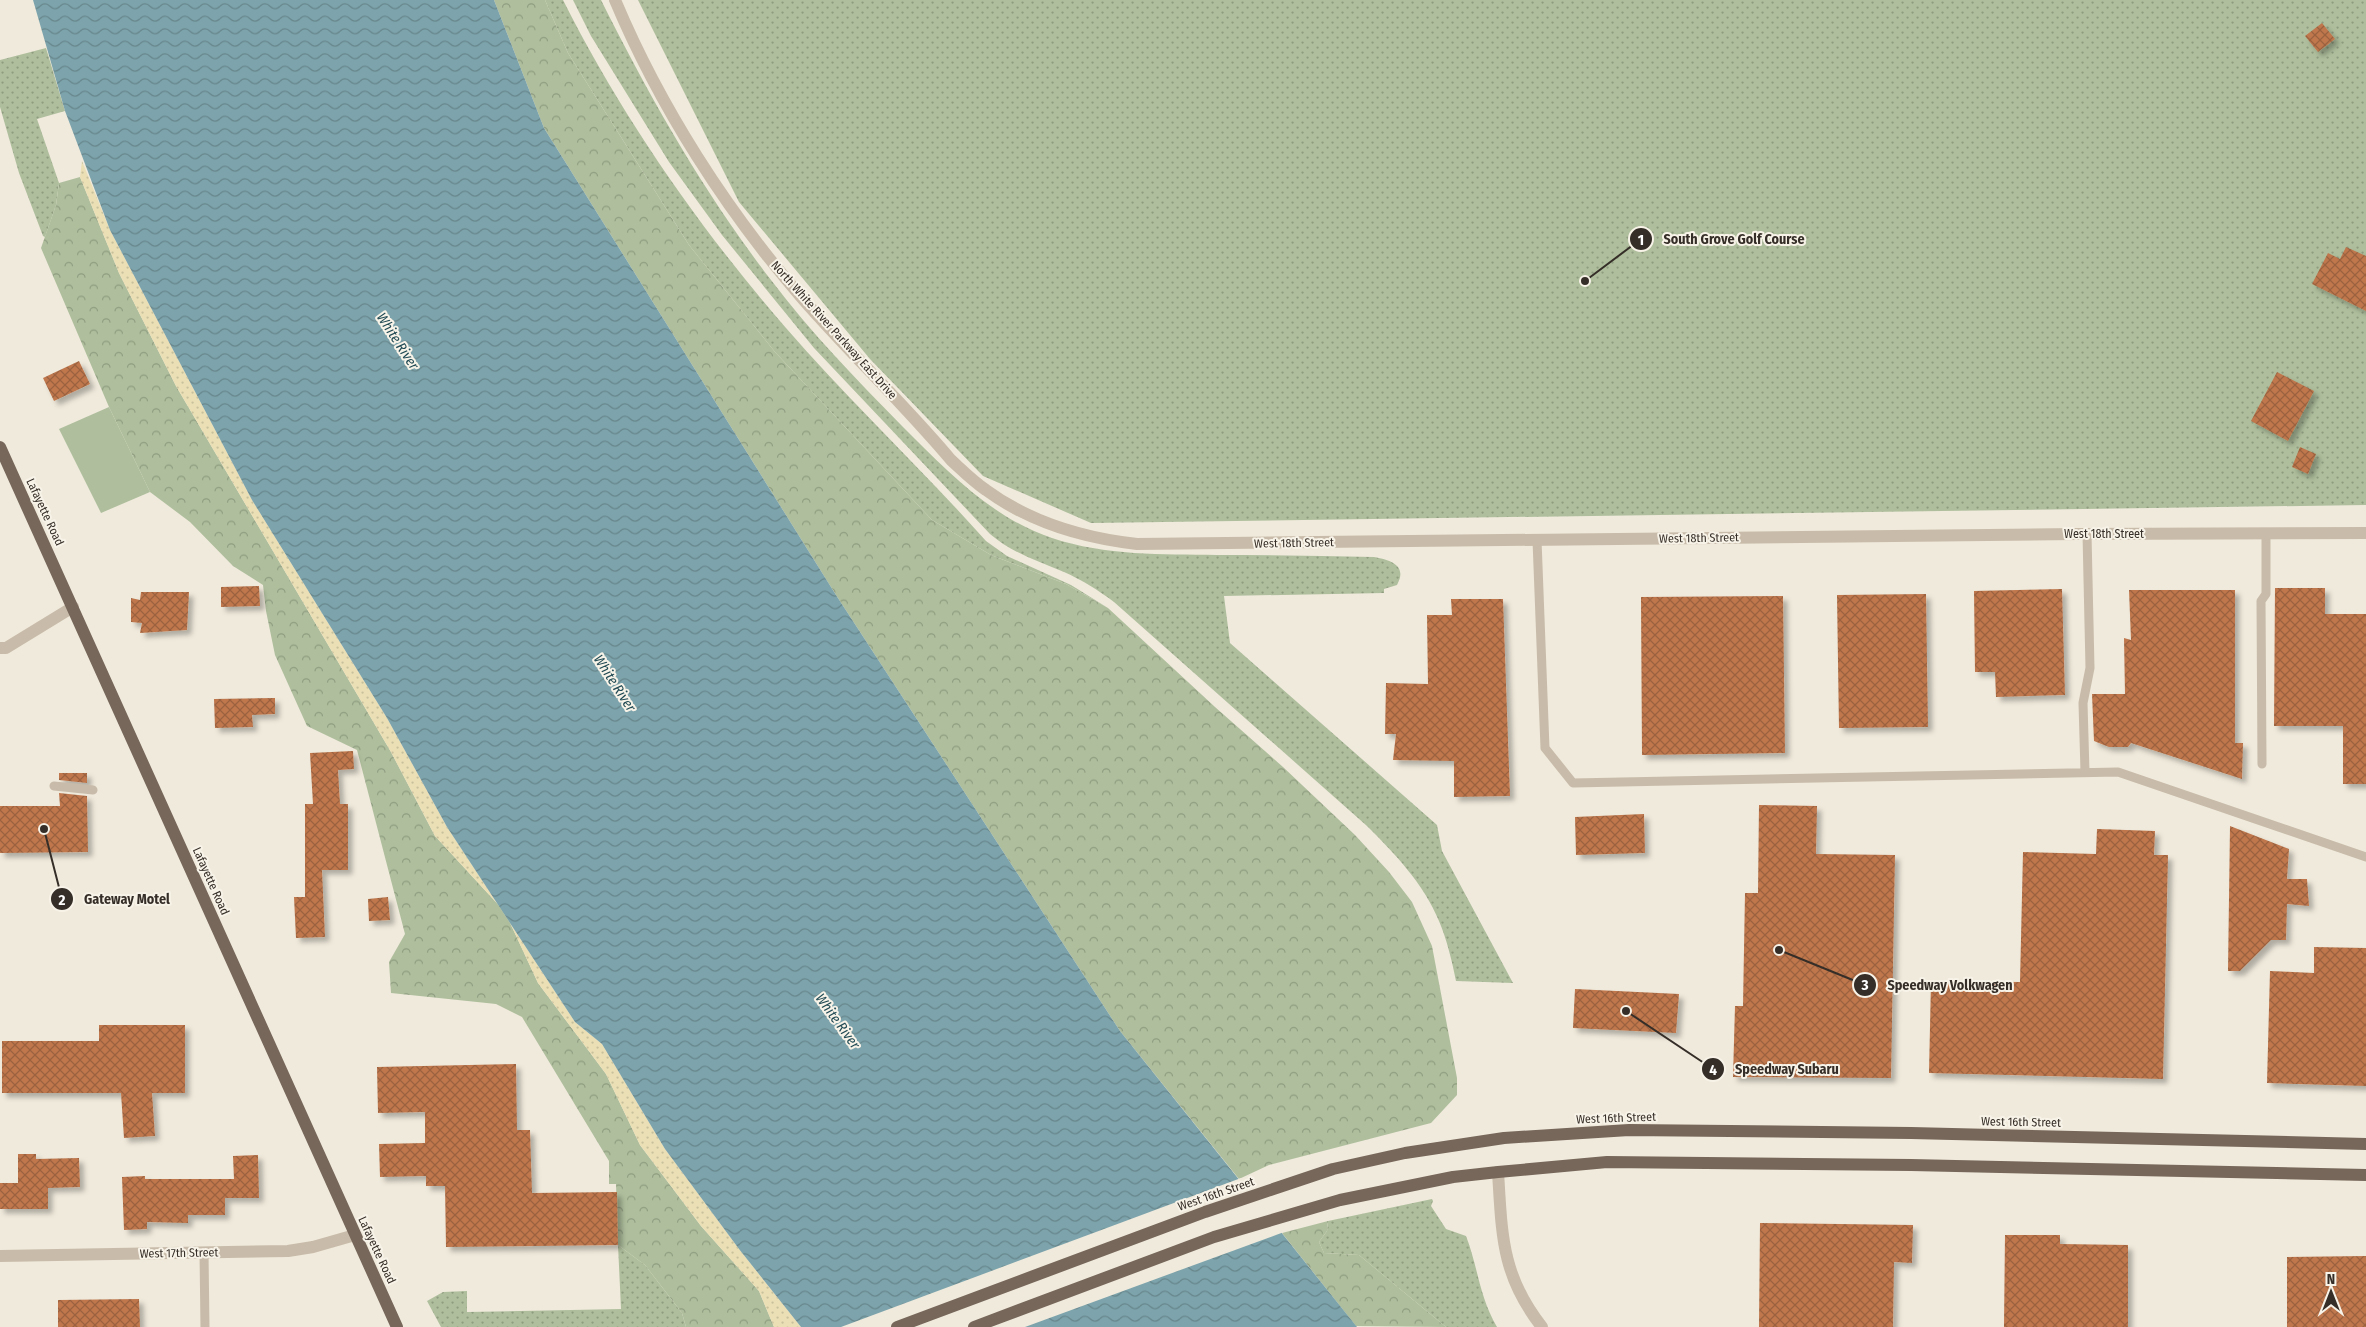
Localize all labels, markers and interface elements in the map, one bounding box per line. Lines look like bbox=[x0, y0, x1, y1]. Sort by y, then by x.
callout: South Grove Golf Course bbox=[1629, 225, 1815, 254]
text: 1 bbox=[1638, 231, 1644, 249]
text: South Grove Golf Course bbox=[1663, 231, 1805, 248]
street label: North White River Parkway East Drive bbox=[768, 258, 900, 402]
water label: White River bbox=[373, 310, 423, 374]
street label: Lafayette Road bbox=[23, 476, 67, 548]
street label: West 18th Street bbox=[2064, 527, 2144, 541]
street label: West 18th Street bbox=[1659, 530, 1739, 546]
street label: West 18th Street bbox=[1254, 535, 1334, 551]
water label: White River bbox=[590, 652, 640, 716]
street label: Lafayette Road bbox=[190, 845, 232, 917]
callout: Gateway Motel bbox=[49, 885, 180, 914]
text: 2 bbox=[58, 891, 66, 909]
text: Gateway Motel bbox=[84, 891, 170, 908]
callout: Speedway Volkwagen bbox=[1852, 971, 2022, 1000]
text: 3 bbox=[1860, 976, 1869, 994]
text: Speedway Volkwagen bbox=[1887, 977, 2013, 994]
water label: White River bbox=[812, 990, 864, 1053]
callout: Speedway Subaru bbox=[1701, 1055, 1849, 1084]
text: 4 bbox=[1709, 1061, 1717, 1079]
text: Speedway Subaru bbox=[1735, 1061, 1839, 1078]
street label: West 16th Street bbox=[1576, 1110, 1656, 1126]
street label: West 16th Street bbox=[1981, 1114, 2061, 1130]
street label: West 16th Street bbox=[1176, 1174, 1256, 1214]
street label: Lafayette Road bbox=[355, 1214, 399, 1286]
street label: West 17th Street bbox=[139, 1245, 219, 1261]
north arrow bbox=[2306, 1267, 2356, 1317]
text: N bbox=[2327, 1271, 2335, 1288]

